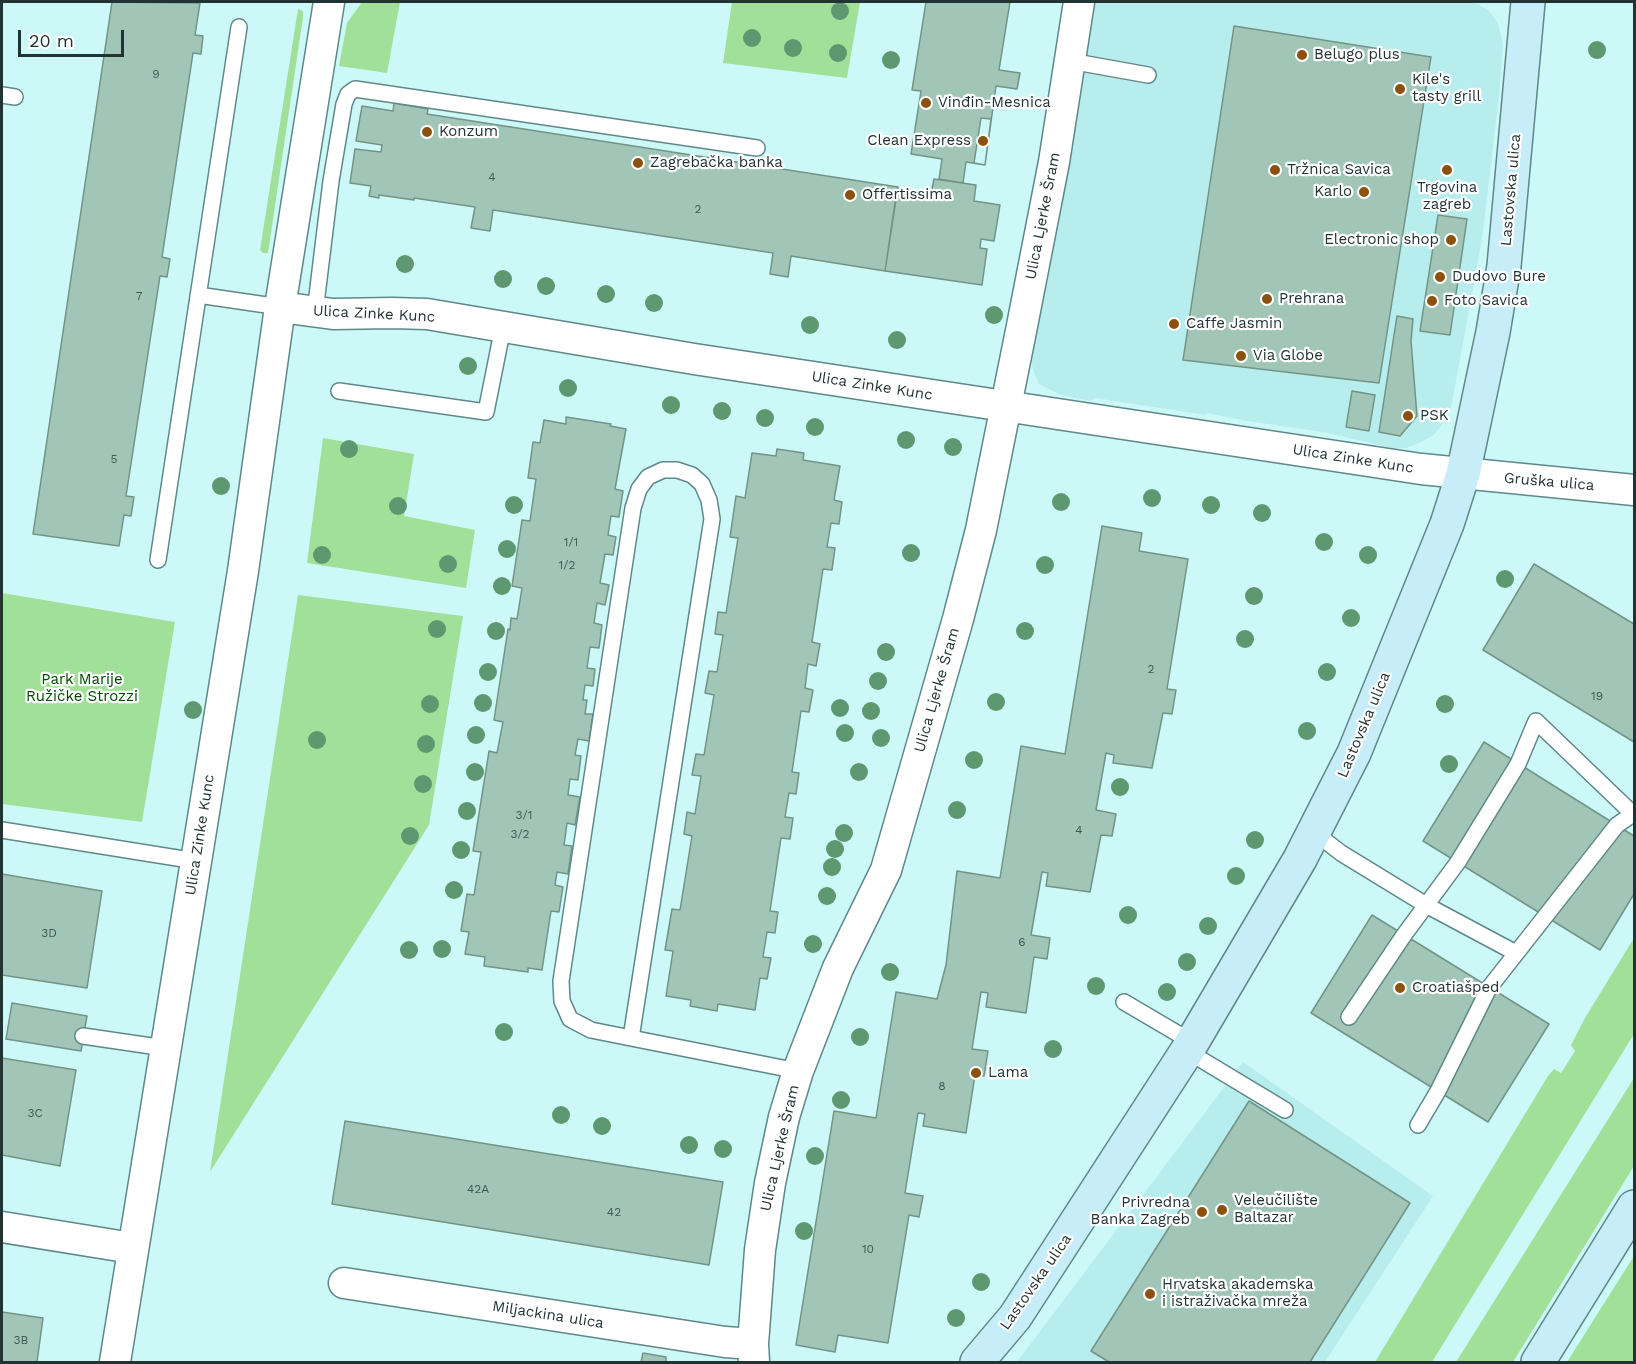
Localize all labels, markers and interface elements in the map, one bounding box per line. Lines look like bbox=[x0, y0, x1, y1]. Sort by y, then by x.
scale bar bbox=[21, 18, 128, 56]
text: 20 m bbox=[29, 30, 74, 51]
place label: Belugo plus bbox=[1314, 46, 1400, 64]
marker: Belugo plus bbox=[1295, 48, 1309, 62]
house number: 9 bbox=[152, 67, 160, 81]
place label: Kile's tasty grill bbox=[1412, 71, 1481, 106]
marker: Kile's tasty grill bbox=[1393, 82, 1407, 96]
place label: Vinđin-Mesnica bbox=[938, 94, 1051, 112]
marker: Vinđin-Mesnica bbox=[919, 96, 933, 110]
place label: Konzum bbox=[439, 123, 498, 141]
marker: Konzum bbox=[420, 125, 434, 139]
place label: Clean Express bbox=[867, 132, 971, 150]
street label: Lastovska ulica bbox=[1497, 133, 1525, 247]
marker: Clean Express bbox=[976, 134, 990, 148]
street label: Ulica Ljerke Šram bbox=[1022, 151, 1064, 281]
place label: Zagrebačka banka bbox=[650, 154, 783, 172]
marker: Zagrebačka banka bbox=[631, 156, 645, 170]
place label: Tržnica Savica bbox=[1287, 161, 1391, 179]
marker: Tržnica Savica bbox=[1268, 163, 1282, 177]
marker: Trgovina zagreb bbox=[1440, 163, 1454, 177]
house number: 4 bbox=[488, 170, 496, 184]
place label: Trgovina zagreb bbox=[1417, 179, 1477, 214]
place label: Karlo bbox=[1314, 183, 1352, 201]
marker: Karlo bbox=[1357, 185, 1371, 199]
place label: Offertissima bbox=[862, 186, 952, 204]
marker: Offertissima bbox=[843, 188, 857, 202]
house number: 2 bbox=[695, 202, 701, 216]
place label: Electronic shop bbox=[1324, 231, 1439, 249]
marker: Electronic shop bbox=[1444, 233, 1458, 247]
place label: Dudovo Bure bbox=[1452, 268, 1546, 286]
marker: Dudovo Bure bbox=[1433, 270, 1447, 284]
house number: 7 bbox=[136, 289, 142, 303]
place label: Prehrana bbox=[1279, 290, 1344, 308]
marker: Prehrana bbox=[1260, 292, 1274, 306]
place label: Foto Savica bbox=[1444, 292, 1528, 310]
marker: Foto Savica bbox=[1425, 294, 1439, 308]
street label: Ulica Zinke Kunc bbox=[312, 302, 436, 326]
place label: Caffe Jasmin bbox=[1186, 315, 1282, 333]
marker: Caffe Jasmin bbox=[1167, 317, 1181, 331]
place label: Via Globe bbox=[1253, 347, 1323, 365]
marker: Via Globe bbox=[1234, 349, 1248, 363]
street label: Ulica Zinke Kunc bbox=[810, 368, 934, 404]
place label: PSK bbox=[1420, 407, 1449, 425]
marker: PSK bbox=[1401, 409, 1415, 423]
street label: Ulica Zinke Kunc bbox=[1291, 441, 1415, 477]
house number: 5 bbox=[111, 452, 117, 466]
street label: Gruška ulica bbox=[1503, 469, 1595, 495]
house number: 1/1 bbox=[564, 535, 578, 549]
house number: 1/2 bbox=[559, 558, 575, 572]
street label: Ulica Ljerke Šram bbox=[911, 625, 963, 755]
house number: 2 bbox=[1148, 662, 1154, 676]
street label: Lastovska ulica bbox=[1334, 670, 1394, 780]
park label: Park Marije Ružičke Strozzi bbox=[26, 671, 138, 706]
house number: 19 bbox=[1591, 689, 1603, 703]
street label: Ulica Zinke Kunc bbox=[182, 773, 218, 897]
house number: 3/1 bbox=[516, 808, 532, 822]
house number: 4 bbox=[1075, 823, 1083, 837]
house number: 3/2 bbox=[510, 827, 530, 841]
house number: 3D bbox=[41, 926, 57, 940]
house number: 6 bbox=[1018, 935, 1026, 949]
place label: Croatiašped bbox=[1412, 979, 1499, 997]
marker: Croatiašped bbox=[1393, 981, 1407, 995]
place label: Lama bbox=[988, 1064, 1028, 1082]
marker: Lama bbox=[969, 1066, 983, 1080]
house number: 8 bbox=[938, 1079, 946, 1093]
street label: Ulica Ljerke Šram bbox=[757, 1083, 803, 1213]
house number: 3C bbox=[27, 1106, 43, 1120]
house number: 42A bbox=[467, 1182, 489, 1196]
place label: Veleučilište Baltazar bbox=[1234, 1192, 1318, 1227]
place label: Privredna Banka Zagreb bbox=[1091, 1194, 1190, 1229]
marker: Veleučilište Baltazar bbox=[1215, 1203, 1229, 1217]
house number: 42 bbox=[607, 1205, 621, 1219]
marker: Privredna Banka Zagreb bbox=[1195, 1205, 1209, 1219]
street label: Lastovska ulica bbox=[996, 1231, 1076, 1333]
house number: 10 bbox=[862, 1242, 874, 1256]
place label: Hrvatska akademska i istraživačka mreža bbox=[1162, 1276, 1313, 1311]
marker: Hrvatska akademska i istraživačka mreža bbox=[1143, 1287, 1157, 1301]
street label: Miljackina ulica bbox=[491, 1297, 605, 1333]
house number: 3B bbox=[14, 1333, 28, 1347]

